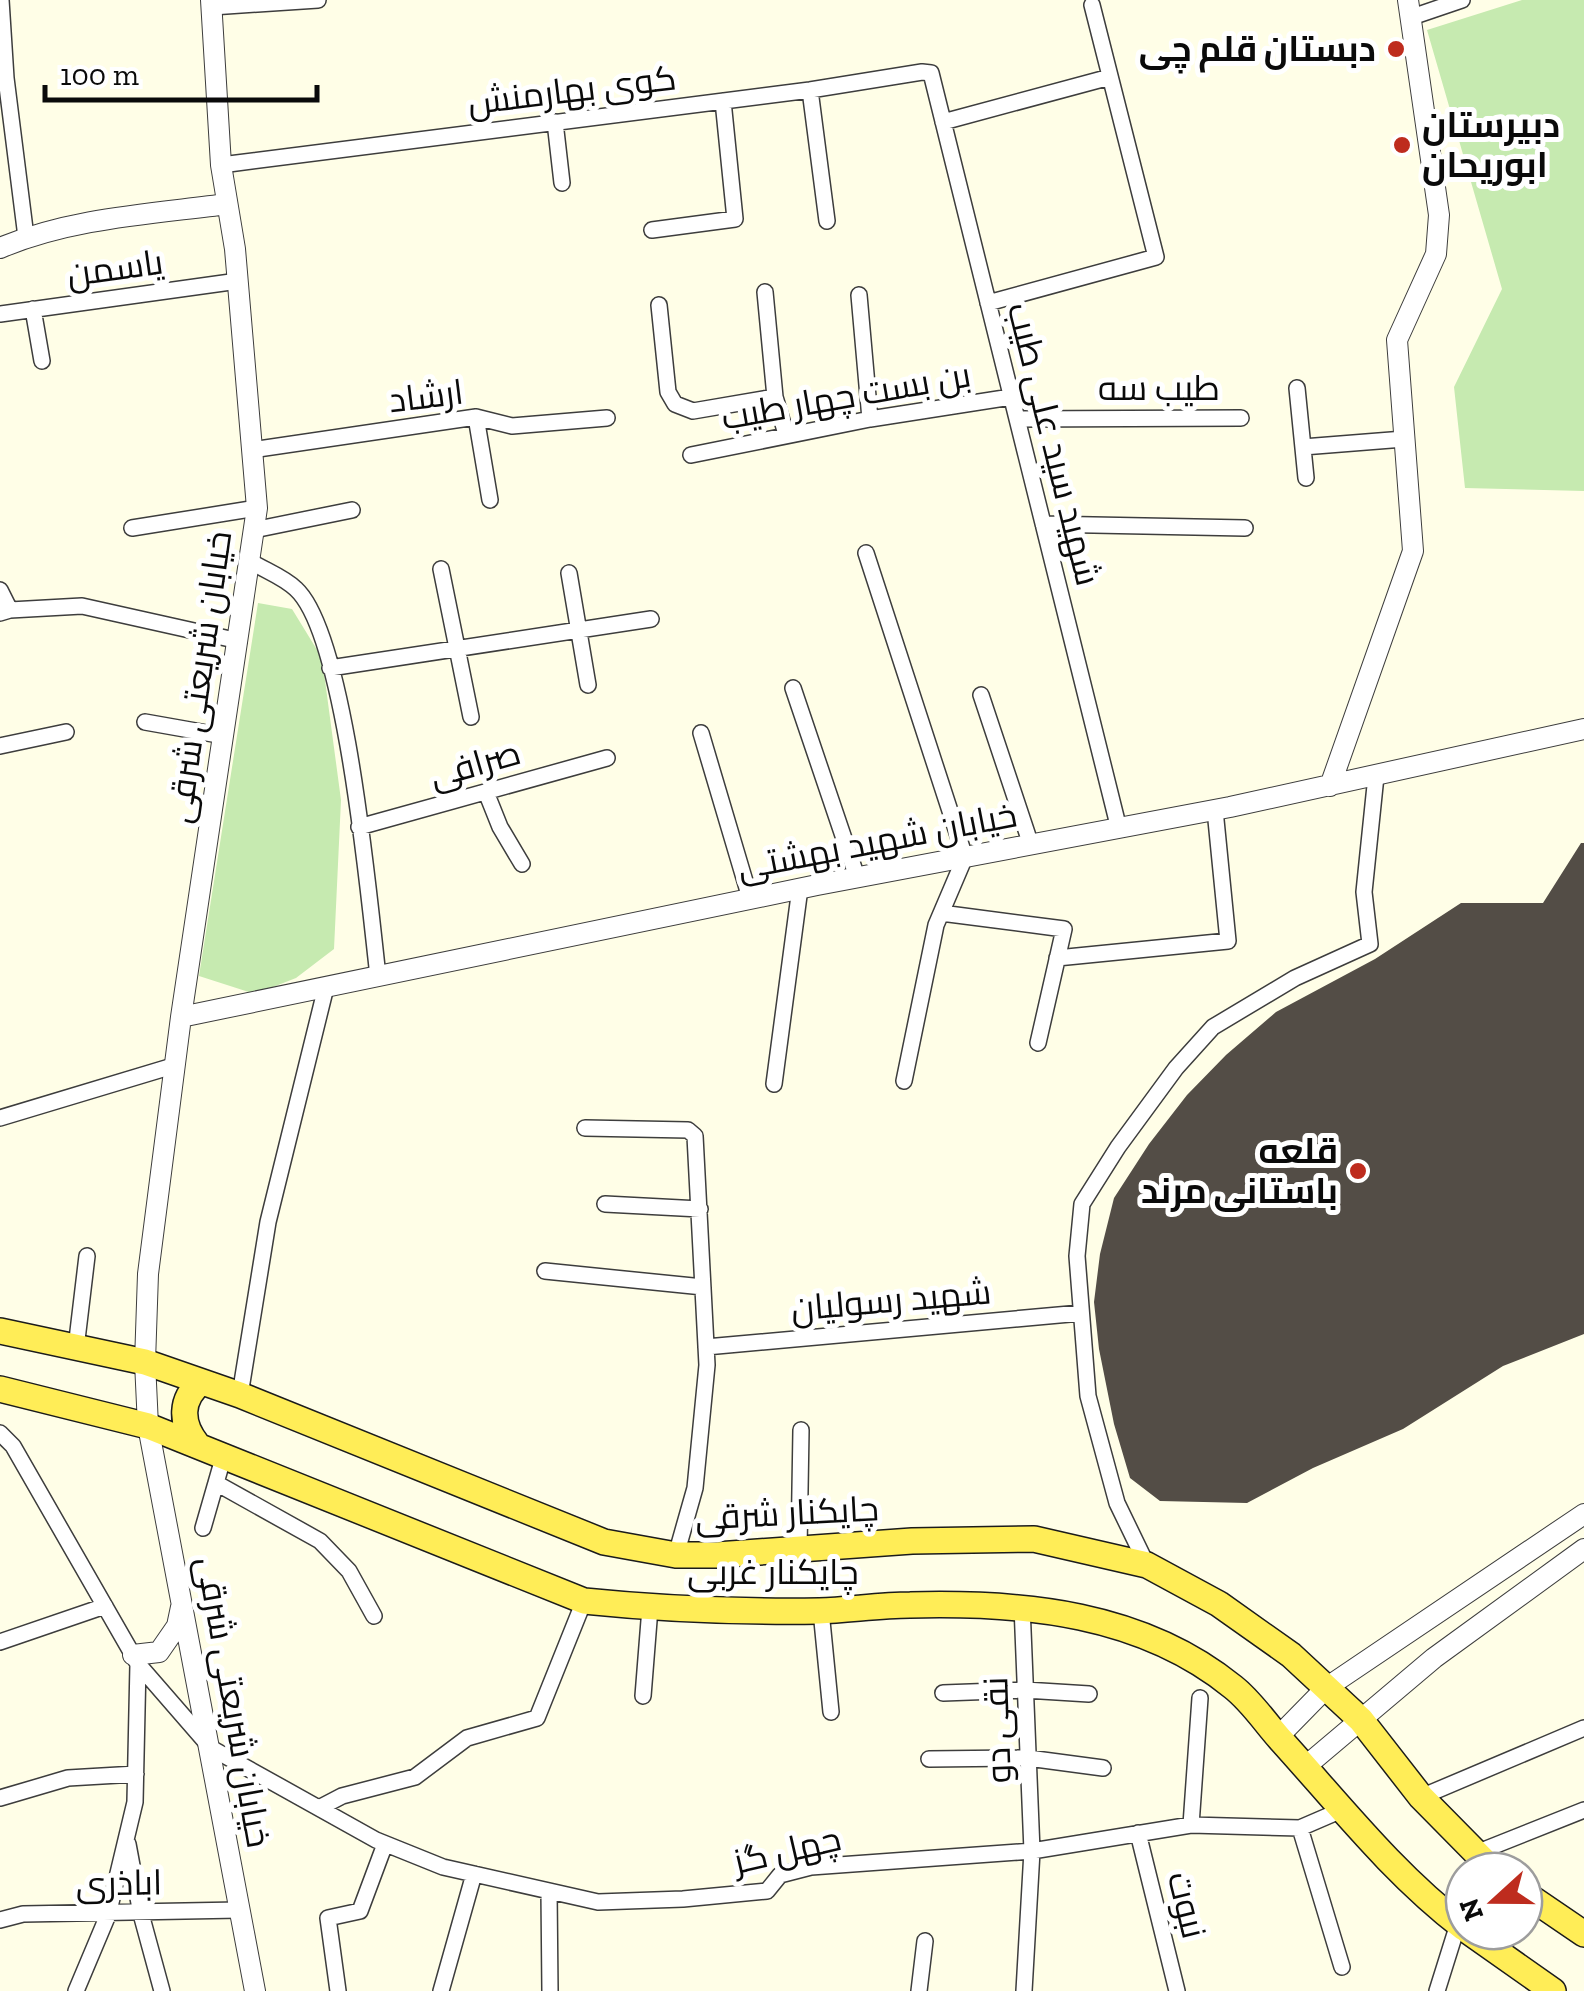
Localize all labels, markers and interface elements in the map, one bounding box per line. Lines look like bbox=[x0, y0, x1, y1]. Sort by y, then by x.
place label: دبستان قلم چی bbox=[1139, 28, 1376, 74]
marker: دبستان قلم چی bbox=[1385, 38, 1407, 60]
scale bar bbox=[45, 40, 318, 102]
street label: کوی بهارمنش bbox=[465, 56, 679, 124]
text: 100 m bbox=[60, 57, 139, 93]
place label: دبیرستان ابوریحان bbox=[1422, 104, 1560, 186]
marker: دبیرستان ابوریحان bbox=[1391, 134, 1413, 156]
street label: یاسمن bbox=[64, 240, 166, 296]
street label: شهید سید علی طیب bbox=[999, 298, 1109, 590]
street label: بن بست چهار طیب bbox=[718, 353, 974, 441]
street label: طیب سه bbox=[1098, 367, 1220, 409]
street label: ارشاد bbox=[386, 371, 466, 421]
street label: خیابان شریعتی شرقی bbox=[158, 528, 240, 826]
street label: صرافی bbox=[425, 731, 525, 797]
street label: خیابان شهید بهشتی bbox=[734, 793, 1020, 889]
place label: قلعه باستانی مرند bbox=[1141, 1130, 1338, 1212]
marker: قلعه باستانی مرند bbox=[1347, 1160, 1369, 1182]
street label: شهید رسولیان bbox=[789, 1270, 993, 1330]
street label: چایکنار شرقی bbox=[694, 1487, 880, 1541]
street label: چایکنار غربی bbox=[687, 1551, 859, 1595]
street label: خیابان شریعتی شرقی bbox=[188, 1553, 280, 1851]
street label: نقی دو bbox=[974, 1676, 1020, 1784]
street label: چهل گز bbox=[727, 1817, 845, 1885]
north arrow bbox=[1444, 1851, 1544, 1951]
street label: اباذری bbox=[75, 1861, 163, 1905]
street label: نبوت bbox=[1158, 1867, 1216, 1943]
text: N bbox=[1452, 1894, 1490, 1926]

